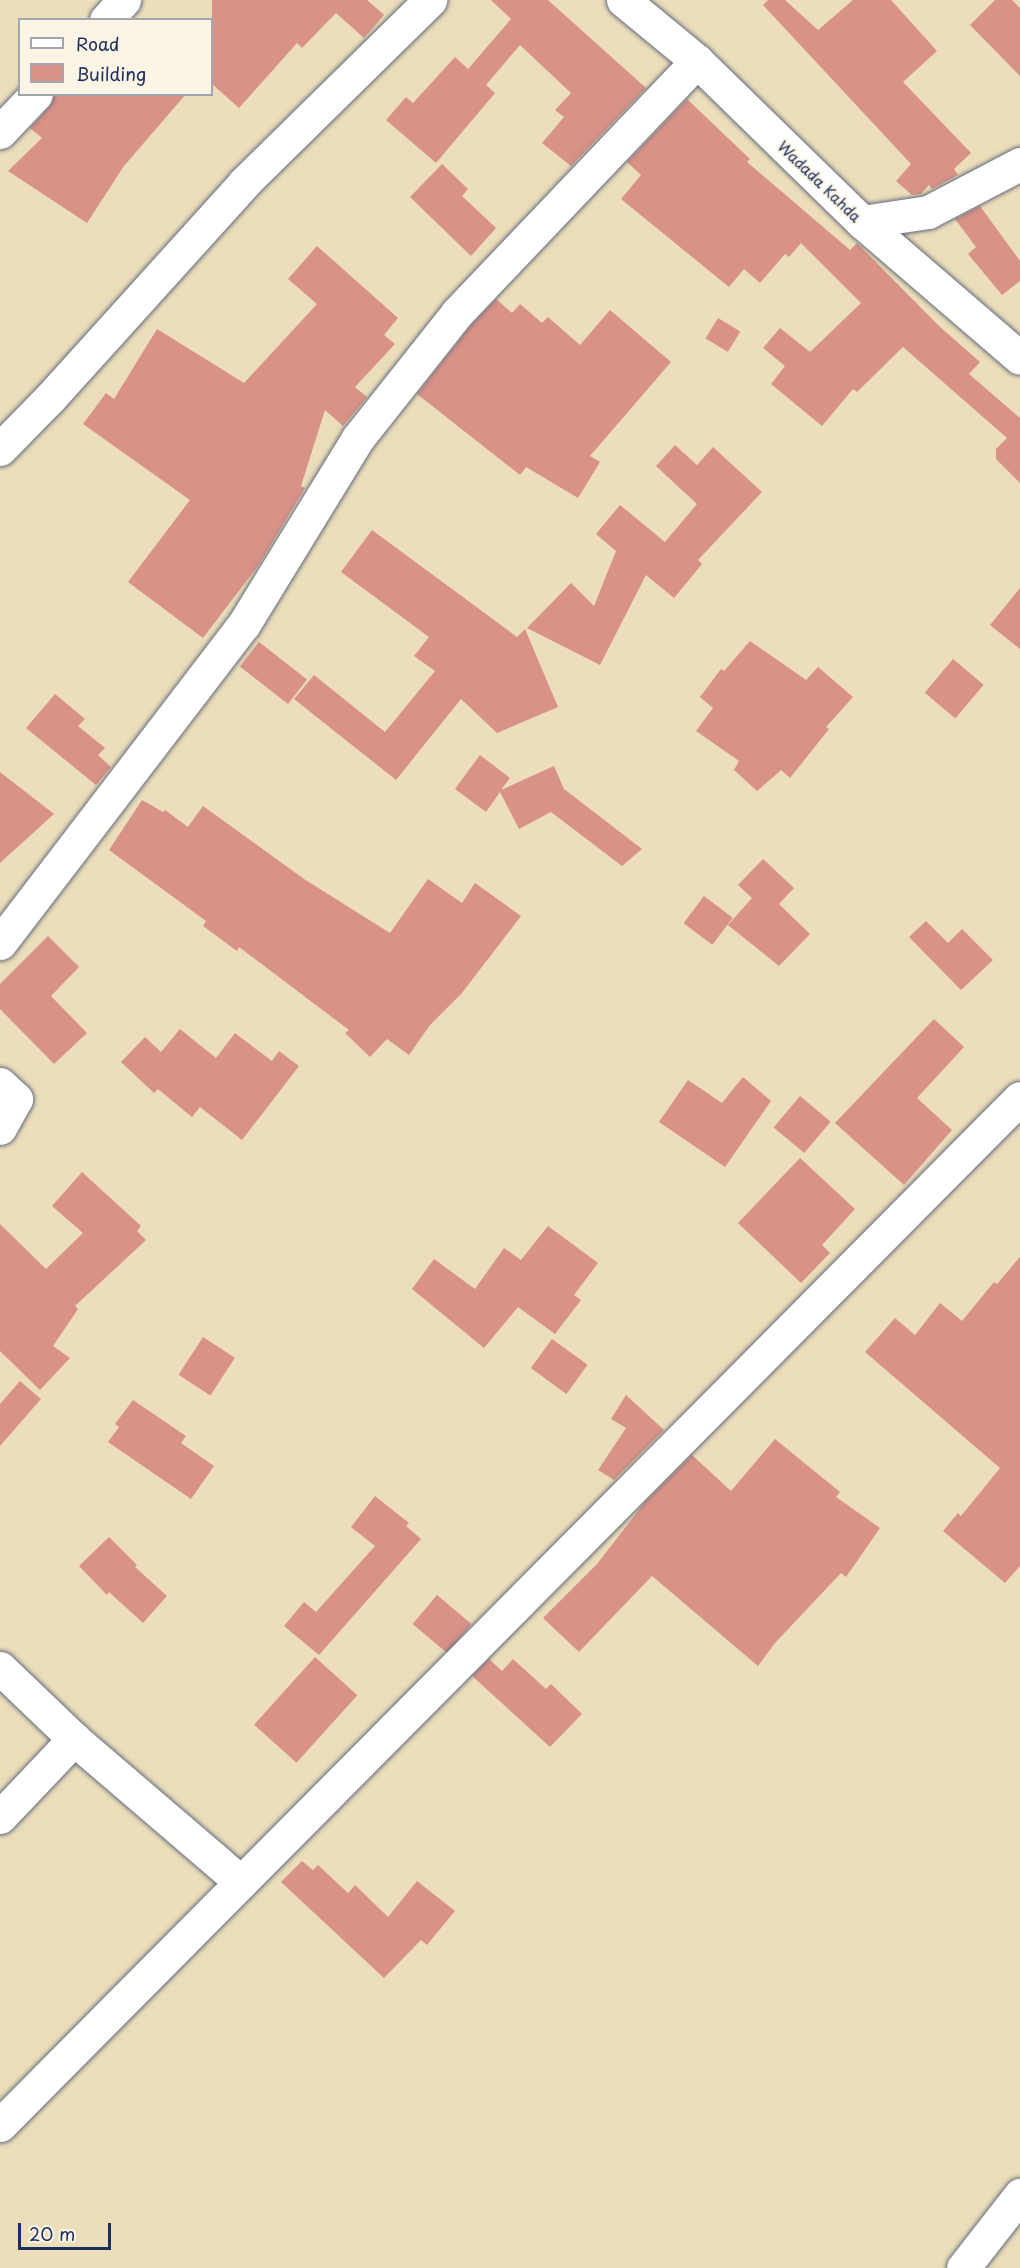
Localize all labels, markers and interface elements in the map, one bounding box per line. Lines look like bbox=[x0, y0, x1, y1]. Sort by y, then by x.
legend bbox=[18, 18, 213, 96]
text: Road bbox=[76, 30, 120, 57]
text: Building bbox=[76, 60, 146, 87]
street label: Wadada Kahda bbox=[775, 137, 865, 225]
scale bar bbox=[21, 2211, 114, 2249]
text: 20 m bbox=[29, 2220, 75, 2247]

